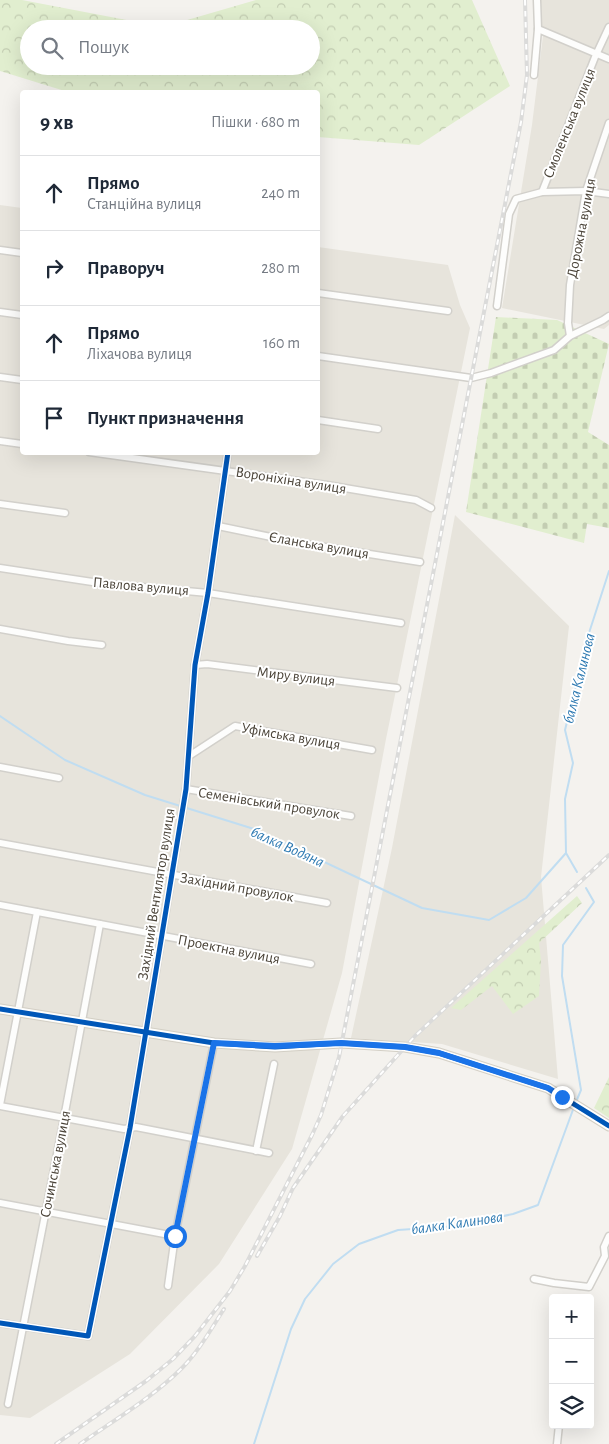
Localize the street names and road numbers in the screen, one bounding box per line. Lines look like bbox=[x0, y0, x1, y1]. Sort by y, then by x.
street label: Смоленська вулиця bbox=[541, 66, 598, 180]
street label: Дорожна вулиця bbox=[564, 177, 599, 279]
street label: Вороніхіна вулиця bbox=[234, 464, 347, 497]
street label: Єланська вулиця bbox=[268, 529, 370, 562]
street label: Павлова вулиця bbox=[92, 575, 190, 598]
street label: Миру вулиця bbox=[256, 664, 336, 689]
street label: Уфімська вулиця bbox=[240, 720, 342, 753]
street label: Семенівський провулок bbox=[197, 785, 341, 822]
street label: Західний Вентилятор вулиця bbox=[136, 807, 177, 981]
street label: Західний провулок bbox=[179, 870, 295, 905]
street label: Проектна вулиця bbox=[176, 932, 281, 967]
street label: Сочинська вулиця bbox=[38, 1109, 73, 1219]

